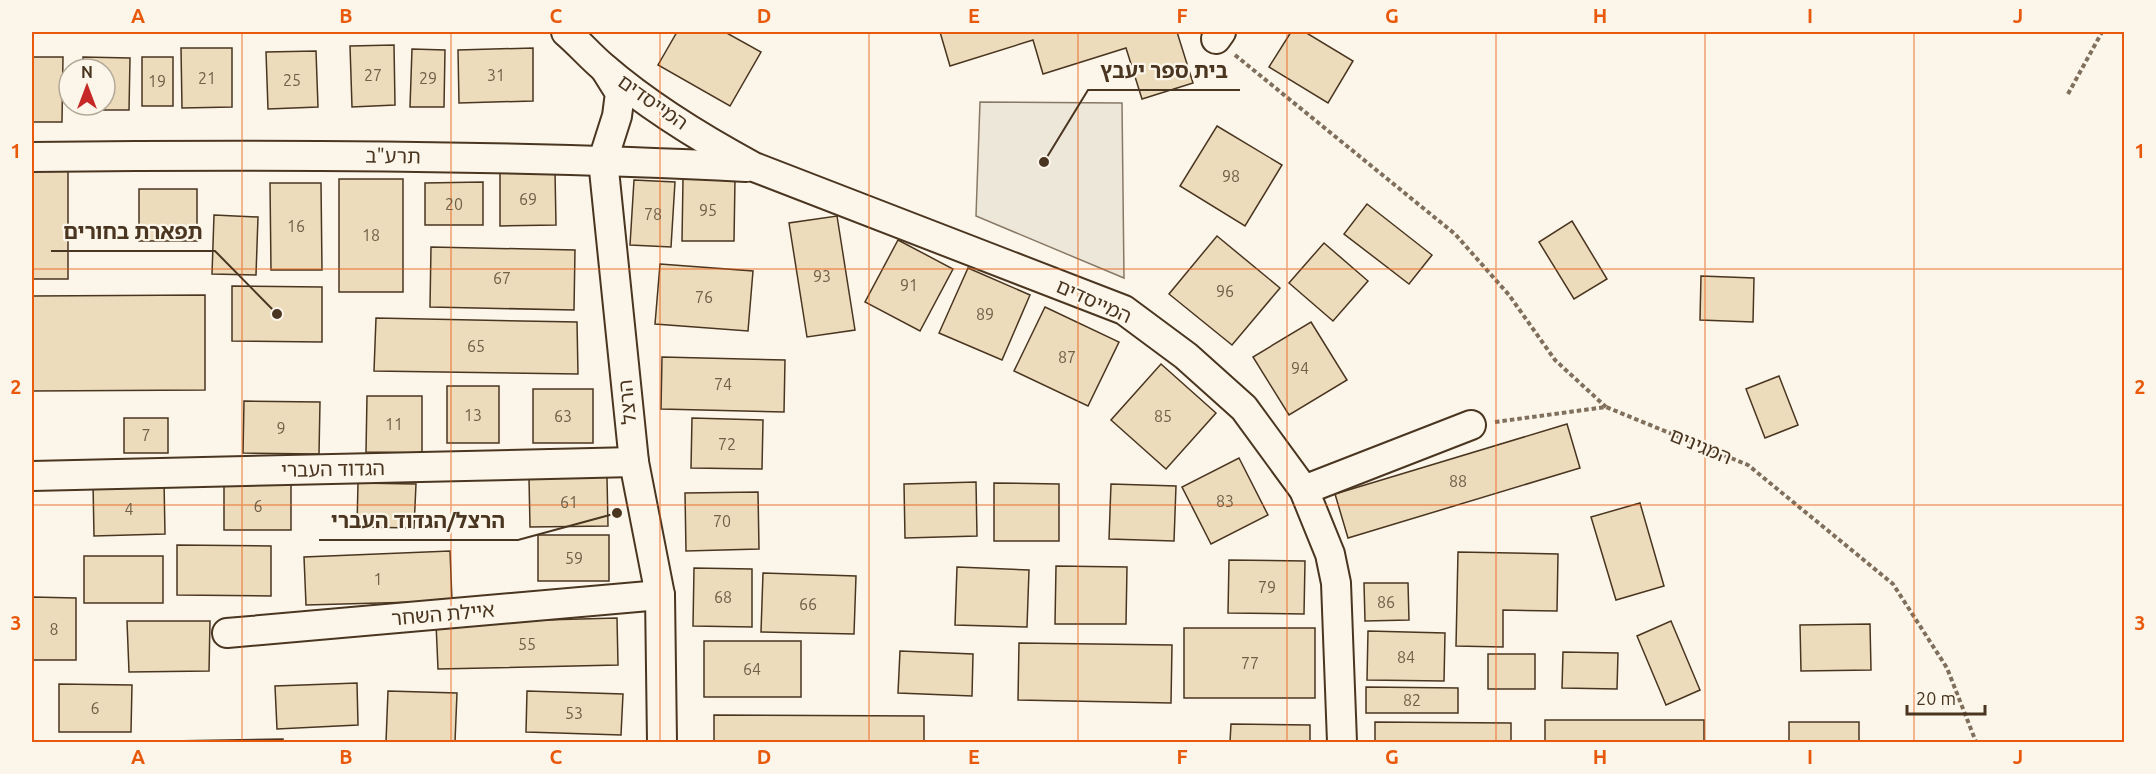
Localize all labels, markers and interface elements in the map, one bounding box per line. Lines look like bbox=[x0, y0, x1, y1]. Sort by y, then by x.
text: A bbox=[131, 4, 145, 27]
text: B bbox=[339, 4, 353, 27]
text: C bbox=[550, 4, 563, 27]
text: D bbox=[757, 4, 771, 27]
text: E bbox=[968, 4, 980, 27]
text: F bbox=[1176, 4, 1188, 27]
text: G bbox=[1385, 4, 1399, 27]
text: H bbox=[1593, 4, 1607, 27]
text: I bbox=[1807, 4, 1813, 27]
text: J bbox=[2013, 4, 2023, 27]
callout: בית ספר יעבץ bbox=[1088, 51, 1240, 90]
north arrow bbox=[57, 57, 117, 117]
text: בית ספר יעבץ bbox=[1100, 58, 1228, 82]
text: N bbox=[81, 63, 93, 81]
house number: 27 bbox=[364, 66, 382, 84]
house number: 31 bbox=[487, 66, 505, 84]
house number: 21 bbox=[198, 69, 216, 87]
house number: 29 bbox=[419, 69, 437, 87]
street label: המייסדים bbox=[614, 69, 693, 134]
house number: 25 bbox=[283, 71, 301, 89]
house number: 19 bbox=[148, 72, 166, 90]
text: 1 bbox=[10, 139, 22, 162]
text: 1 bbox=[2134, 139, 2146, 162]
street label: תרע"ב bbox=[365, 144, 421, 167]
house number: 98 bbox=[1222, 167, 1240, 185]
house number: 69 bbox=[519, 190, 537, 208]
house number: 20 bbox=[445, 195, 463, 213]
house number: 95 bbox=[699, 201, 717, 219]
house number: 78 bbox=[644, 205, 662, 223]
callout: תפארת בחורים bbox=[51, 212, 215, 251]
house number: 16 bbox=[287, 217, 305, 235]
text: תפארת בחורים bbox=[63, 219, 203, 243]
house number: 18 bbox=[362, 226, 380, 244]
house number: 93 bbox=[813, 267, 831, 285]
house number: 67 bbox=[493, 269, 511, 287]
street label: המייסדים bbox=[1053, 274, 1135, 327]
house number: 91 bbox=[900, 276, 918, 294]
house number: 96 bbox=[1216, 282, 1234, 300]
house number: 76 bbox=[695, 288, 713, 306]
house number: 89 bbox=[976, 305, 994, 323]
house number: 65 bbox=[467, 337, 485, 355]
house number: 87 bbox=[1058, 348, 1076, 366]
house number: 94 bbox=[1291, 359, 1309, 377]
text: 2 bbox=[10, 375, 22, 398]
house number: 74 bbox=[714, 375, 732, 393]
text: 2 bbox=[2134, 375, 2146, 398]
street label: הרצל bbox=[613, 379, 640, 425]
house number: 13 bbox=[464, 406, 482, 424]
house number: 63 bbox=[554, 407, 572, 425]
house number: 85 bbox=[1154, 407, 1172, 425]
house number: 11 bbox=[385, 415, 403, 433]
house number: 9 bbox=[276, 419, 286, 437]
street label: המגינים bbox=[1667, 423, 1736, 468]
house number: 7 bbox=[141, 426, 151, 444]
house number: 72 bbox=[718, 435, 736, 453]
street label: הגדוד העברי bbox=[281, 456, 385, 481]
house number: 88 bbox=[1449, 472, 1467, 490]
house number: 83 bbox=[1216, 492, 1234, 510]
house number: 61 bbox=[560, 493, 578, 511]
house number: 6 bbox=[253, 497, 263, 515]
house number: 4 bbox=[124, 500, 134, 518]
callout: הרצל/הגדוד העברי bbox=[319, 501, 518, 540]
text: הרצל/הגדוד העברי bbox=[331, 508, 505, 532]
house number: 70 bbox=[713, 512, 731, 530]
house number: 59 bbox=[565, 549, 583, 567]
house number: 1 bbox=[373, 570, 383, 588]
house number: 79 bbox=[1258, 578, 1276, 596]
house number: 68 bbox=[714, 588, 732, 606]
house number: 86 bbox=[1377, 593, 1395, 611]
house number: 66 bbox=[799, 595, 817, 613]
street label: איילת השחר bbox=[390, 598, 496, 629]
text: 3 bbox=[10, 611, 22, 634]
text: 3 bbox=[2134, 611, 2146, 634]
house number: 8 bbox=[49, 620, 59, 638]
house number: 55 bbox=[518, 635, 536, 653]
house number: 84 bbox=[1397, 648, 1415, 666]
house number: 77 bbox=[1241, 654, 1259, 672]
house number: 64 bbox=[743, 660, 761, 678]
scale bar bbox=[1907, 678, 1985, 716]
text: 20 m bbox=[1916, 688, 1956, 708]
house number: 82 bbox=[1403, 691, 1421, 709]
house number: 6 bbox=[90, 699, 100, 717]
house number: 53 bbox=[565, 704, 583, 722]
text: A bbox=[131, 745, 145, 768]
text: B bbox=[339, 745, 353, 768]
text: C bbox=[550, 745, 563, 768]
text: D bbox=[757, 745, 771, 768]
text: E bbox=[968, 745, 980, 768]
text: F bbox=[1176, 745, 1188, 768]
text: G bbox=[1385, 745, 1399, 768]
text: H bbox=[1593, 745, 1607, 768]
text: I bbox=[1807, 745, 1813, 768]
text: J bbox=[2013, 745, 2023, 768]

